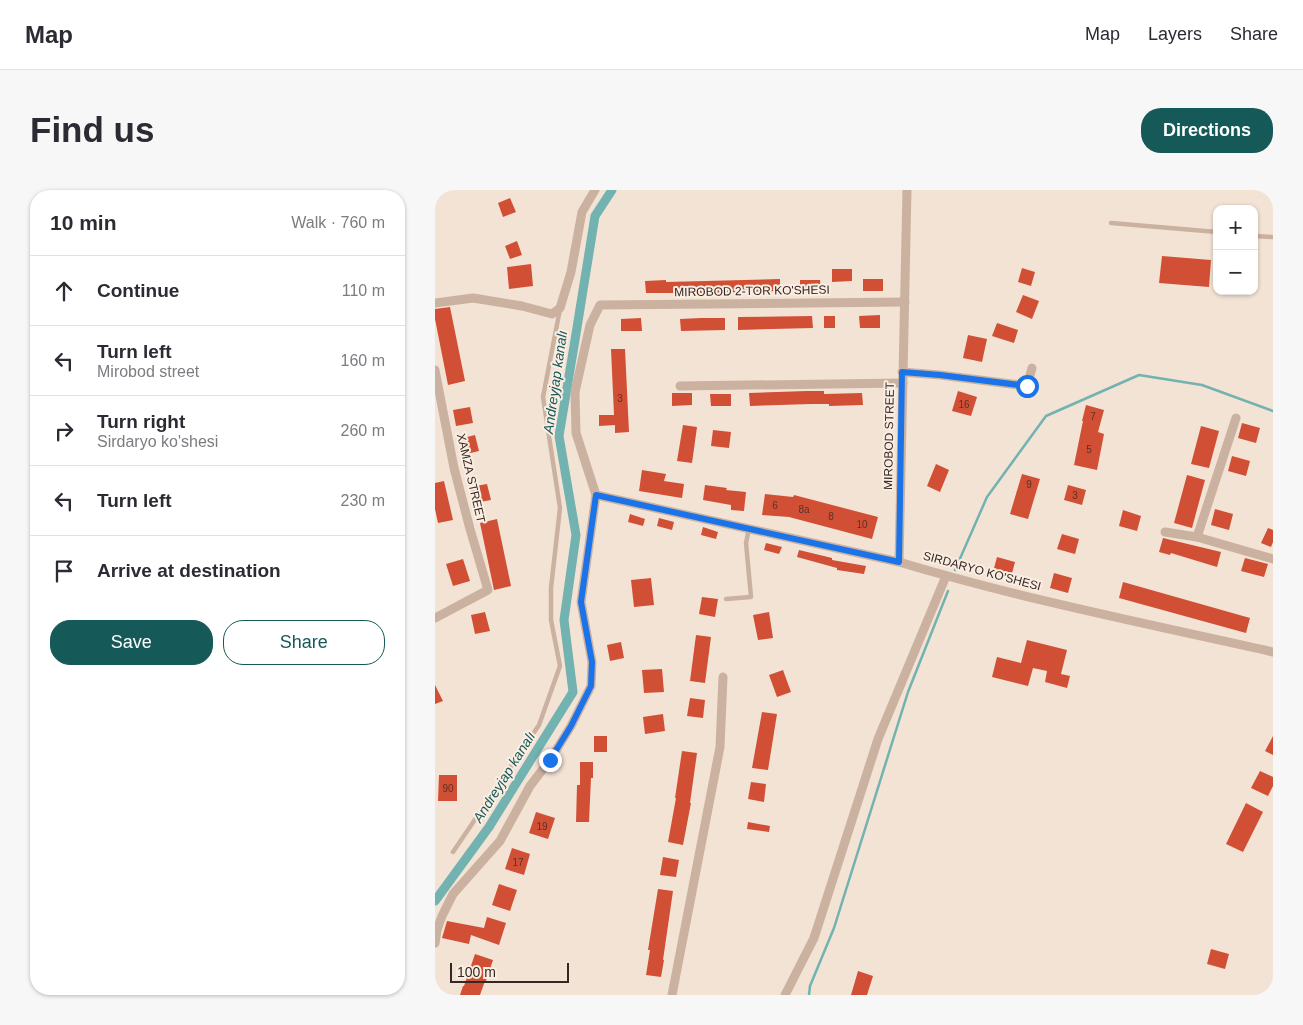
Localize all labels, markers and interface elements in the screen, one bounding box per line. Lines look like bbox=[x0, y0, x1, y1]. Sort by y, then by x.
text: Map bbox=[25, 21, 73, 48]
text: Map bbox=[1085, 24, 1120, 44]
text: Layers bbox=[1148, 24, 1202, 44]
text: Share bbox=[1230, 24, 1278, 44]
button: Directions bbox=[1141, 108, 1273, 153]
text: Find us bbox=[30, 110, 154, 149]
map controls bbox=[1213, 205, 1258, 295]
button: + bbox=[1213, 205, 1258, 250]
text: 10 min bbox=[50, 211, 117, 234]
text: Walk · 760 m bbox=[291, 214, 385, 231]
button: − bbox=[1213, 250, 1258, 295]
icon: ahead bbox=[50, 277, 78, 305]
text: Continue bbox=[97, 280, 179, 301]
text: 110 m bbox=[342, 282, 385, 299]
street label: MIROBOD 2-TOR KO'SHESI bbox=[674, 283, 830, 299]
water label: Andreyjap kanalı bbox=[540, 329, 570, 436]
text: Turn left bbox=[97, 341, 172, 362]
icon: left bbox=[50, 347, 78, 375]
text: 160 m bbox=[341, 352, 385, 369]
text: Mirobod street bbox=[97, 363, 199, 380]
route start bbox=[1016, 375, 1039, 398]
street label: MIROBOD STREET bbox=[881, 381, 897, 490]
house number: 3 bbox=[617, 393, 623, 404]
house number: 16 bbox=[958, 399, 970, 410]
text: Turn right bbox=[97, 411, 185, 432]
house number: 7 bbox=[1090, 411, 1096, 422]
icon: right bbox=[50, 417, 78, 445]
text: 260 m bbox=[341, 422, 385, 439]
street label: XAMZA STREET bbox=[454, 432, 488, 525]
text: Sirdaryo ko'shesi bbox=[97, 433, 218, 450]
house number: 5 bbox=[1086, 444, 1092, 455]
house number: 9 bbox=[1026, 479, 1032, 490]
icon: left bbox=[50, 487, 78, 515]
text: Turn left bbox=[97, 490, 172, 511]
house number: 3 bbox=[1072, 490, 1078, 501]
text: 230 m bbox=[341, 492, 385, 509]
house number: 6 bbox=[772, 500, 778, 511]
house number: 8a bbox=[798, 504, 810, 515]
house number: 8 bbox=[828, 511, 834, 522]
house number: 10 bbox=[856, 519, 868, 530]
street label: SIRDARYO KO'SHESI bbox=[922, 549, 1042, 593]
icon: arrive bbox=[50, 557, 78, 585]
text: Arrive at destination bbox=[97, 560, 281, 581]
button: Save bbox=[50, 620, 213, 665]
button: Share bbox=[223, 620, 385, 665]
water label: Andreyjap kanalı bbox=[469, 728, 538, 826]
route end bbox=[539, 749, 562, 772]
house number: 90 bbox=[442, 783, 454, 794]
house number: 19 bbox=[536, 821, 548, 832]
house number: 17 bbox=[512, 857, 524, 868]
scale bar bbox=[450, 960, 569, 983]
text: 100 m bbox=[457, 964, 496, 980]

